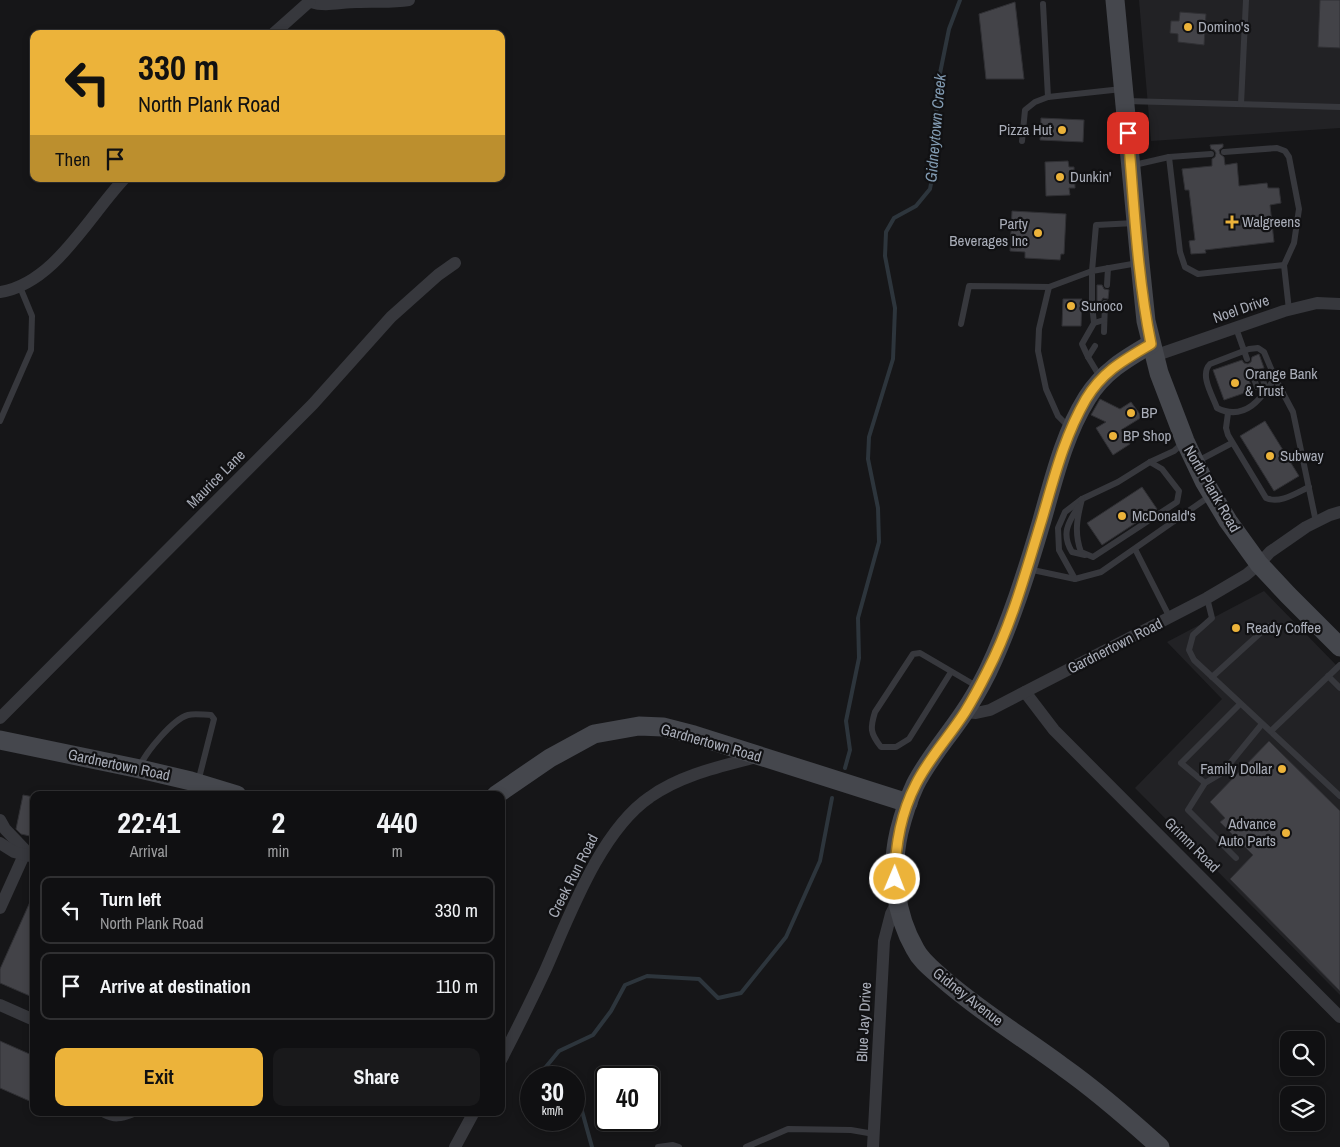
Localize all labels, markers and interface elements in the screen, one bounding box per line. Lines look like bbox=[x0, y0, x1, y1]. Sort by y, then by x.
place label: Domino's bbox=[1198, 16, 1250, 37]
marker: Domino's bbox=[1182, 21, 1194, 33]
text: 330 m bbox=[138, 44, 219, 91]
icon: left bbox=[55, 50, 120, 115]
water label: Gidneytown Creek bbox=[919, 72, 951, 183]
text: North Plank Road bbox=[138, 89, 280, 119]
pin bbox=[1107, 112, 1149, 154]
place label: Pizza Hut bbox=[999, 119, 1053, 140]
icon: arrive bbox=[1114, 119, 1142, 147]
marker: Pizza Hut bbox=[1056, 124, 1068, 136]
icon: arrive bbox=[101, 145, 129, 173]
text: Then bbox=[55, 146, 91, 172]
place label: Dunkin' bbox=[1070, 166, 1111, 187]
marker: Dunkin' bbox=[1054, 171, 1066, 183]
place label: Walgreens bbox=[1242, 211, 1300, 232]
place label: Party Beverages Inc bbox=[949, 213, 1029, 251]
marker: Walgreens bbox=[1226, 216, 1238, 228]
marker: Party Beverages Inc bbox=[1032, 227, 1044, 239]
street label: Noel Drive bbox=[1210, 289, 1272, 328]
place label: Sunoco bbox=[1081, 295, 1123, 316]
marker: Sunoco bbox=[1065, 300, 1077, 312]
place label: Orange Bank & Trust bbox=[1245, 363, 1318, 401]
marker: Orange Bank & Trust bbox=[1229, 377, 1241, 389]
place label: BP bbox=[1141, 402, 1157, 423]
marker: BP bbox=[1125, 407, 1137, 419]
place label: BP Shop bbox=[1123, 425, 1172, 446]
marker: BP Shop bbox=[1107, 430, 1119, 442]
street label: North Plank Road bbox=[1179, 441, 1246, 536]
street label: Maurice Lane bbox=[182, 445, 250, 513]
place label: Subway bbox=[1280, 445, 1325, 466]
marker: Subway bbox=[1264, 450, 1276, 462]
place label: McDonald's bbox=[1132, 505, 1196, 526]
marker: McDonald's bbox=[1116, 510, 1128, 522]
street label: Gardnertown Road bbox=[1064, 613, 1166, 678]
place label: Ready Coffee bbox=[1246, 617, 1321, 638]
marker: Ready Coffee bbox=[1230, 622, 1242, 634]
street label: Gardnertown Road bbox=[658, 718, 764, 767]
street label: Gardnertown Road bbox=[66, 743, 172, 786]
place label: Family Dollar bbox=[1200, 758, 1272, 779]
marker: Family Dollar bbox=[1276, 763, 1288, 775]
text: 22:41 bbox=[117, 802, 180, 842]
text: 2 bbox=[272, 802, 285, 842]
text: 440 bbox=[377, 802, 418, 842]
street label: Grimm Road bbox=[1160, 812, 1225, 877]
place label: Advance Auto Parts bbox=[1218, 813, 1276, 851]
marker: Advance Auto Parts bbox=[1280, 827, 1292, 839]
street label: Creek Run Road bbox=[542, 830, 603, 921]
text: Arrival bbox=[130, 840, 168, 862]
text: min bbox=[267, 840, 289, 862]
text: m bbox=[392, 840, 403, 862]
position arrow bbox=[868, 852, 920, 904]
text: Turn left bbox=[100, 886, 161, 912]
icon: left bbox=[57, 896, 85, 924]
text: 330 m bbox=[435, 897, 478, 923]
text: North Plank Road bbox=[100, 912, 204, 934]
street label: Gidney Avenue bbox=[929, 962, 1008, 1031]
icon: arrive bbox=[57, 972, 85, 1000]
text: Arrive at destination bbox=[100, 973, 251, 999]
text: 110 m bbox=[436, 973, 478, 999]
street label: Blue Jay Drive bbox=[851, 981, 876, 1062]
map controls bbox=[1280, 1031, 1325, 1131]
button: search bbox=[1280, 1031, 1325, 1076]
button: Exit bbox=[55, 1048, 263, 1106]
button: Share bbox=[273, 1048, 480, 1106]
speed limit sign: 40 bbox=[595, 1066, 660, 1131]
text: 30 bbox=[541, 1075, 564, 1109]
button: layers bbox=[1280, 1086, 1325, 1131]
text: km/h bbox=[542, 1103, 563, 1119]

